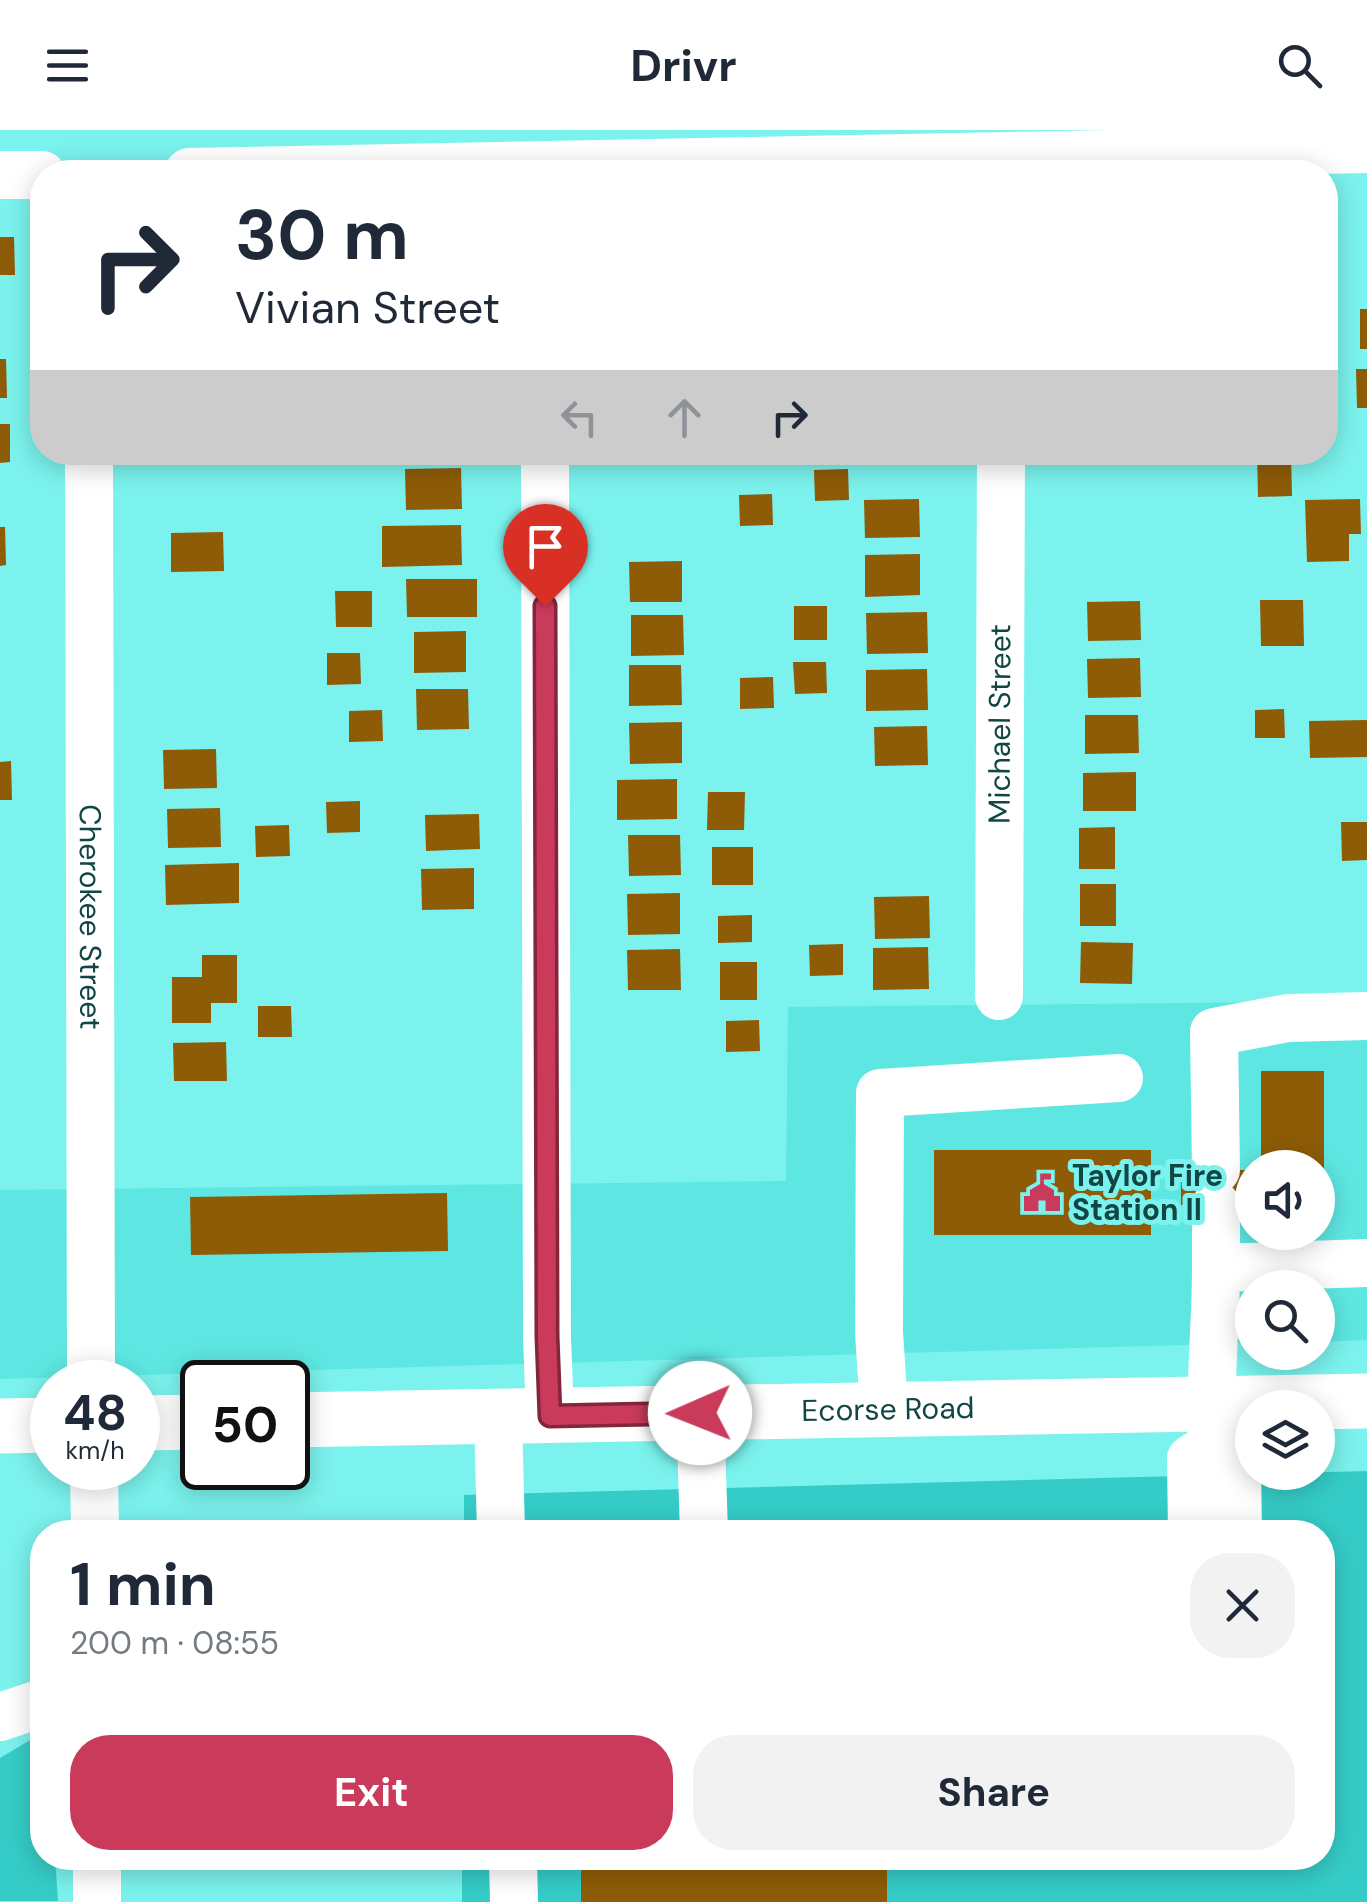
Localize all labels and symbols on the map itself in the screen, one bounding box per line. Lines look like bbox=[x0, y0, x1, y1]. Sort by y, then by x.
pin bbox=[503, 504, 588, 607]
street label: Michael Street bbox=[980, 624, 1019, 824]
street label: Cherokee Street bbox=[71, 804, 110, 1030]
place label: Taylor Fire Station II bbox=[1072, 1156, 1223, 1229]
public building icon: Taylor Fire Station II bbox=[1021, 1172, 1063, 1214]
speed limit sign: 50 bbox=[180, 1360, 310, 1490]
position arrow bbox=[648, 1361, 752, 1465]
street label: Ecorse Road bbox=[801, 1388, 975, 1430]

